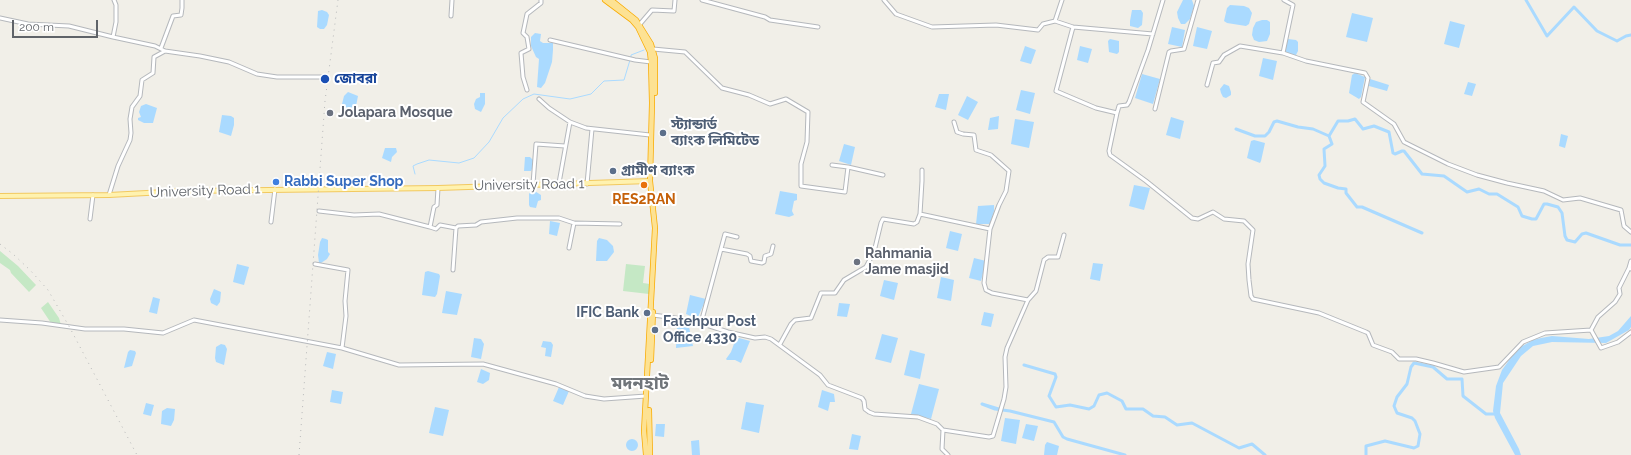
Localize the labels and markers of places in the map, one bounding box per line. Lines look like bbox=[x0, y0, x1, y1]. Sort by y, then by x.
place label: জোবরা bbox=[334, 71, 377, 87]
marker: জোবরা bbox=[319, 73, 331, 85]
place label: Jolapara Mosque bbox=[338, 105, 453, 121]
marker: Jolapara Mosque bbox=[325, 108, 335, 118]
place label: স্ট্যান্ডার্ড ব্যাংক লিমিটেড bbox=[671, 117, 759, 150]
marker: স্ট্যান্ডার্ড ব্যাংক লিমিটেড bbox=[658, 128, 668, 138]
place label: গ্রামীণ ব্যাংক bbox=[621, 163, 694, 179]
marker: গ্রামীণ ব্যাংক bbox=[608, 166, 618, 176]
place label: Rabbi Super Shop bbox=[284, 174, 403, 190]
marker: Rabbi Super Shop bbox=[271, 177, 281, 187]
marker: RES2RAN bbox=[639, 180, 649, 190]
place label: RES2RAN bbox=[612, 192, 676, 208]
place label: Rahmania Jame masjid bbox=[865, 246, 949, 278]
marker: Rahmania Jame masjid bbox=[852, 257, 862, 267]
place label: IFIC Bank bbox=[576, 305, 639, 321]
marker: IFIC Bank bbox=[642, 308, 652, 318]
place label: Fatehpur Post Office 4330 bbox=[663, 314, 756, 346]
marker: Fatehpur Post Office 4330 bbox=[650, 325, 660, 335]

